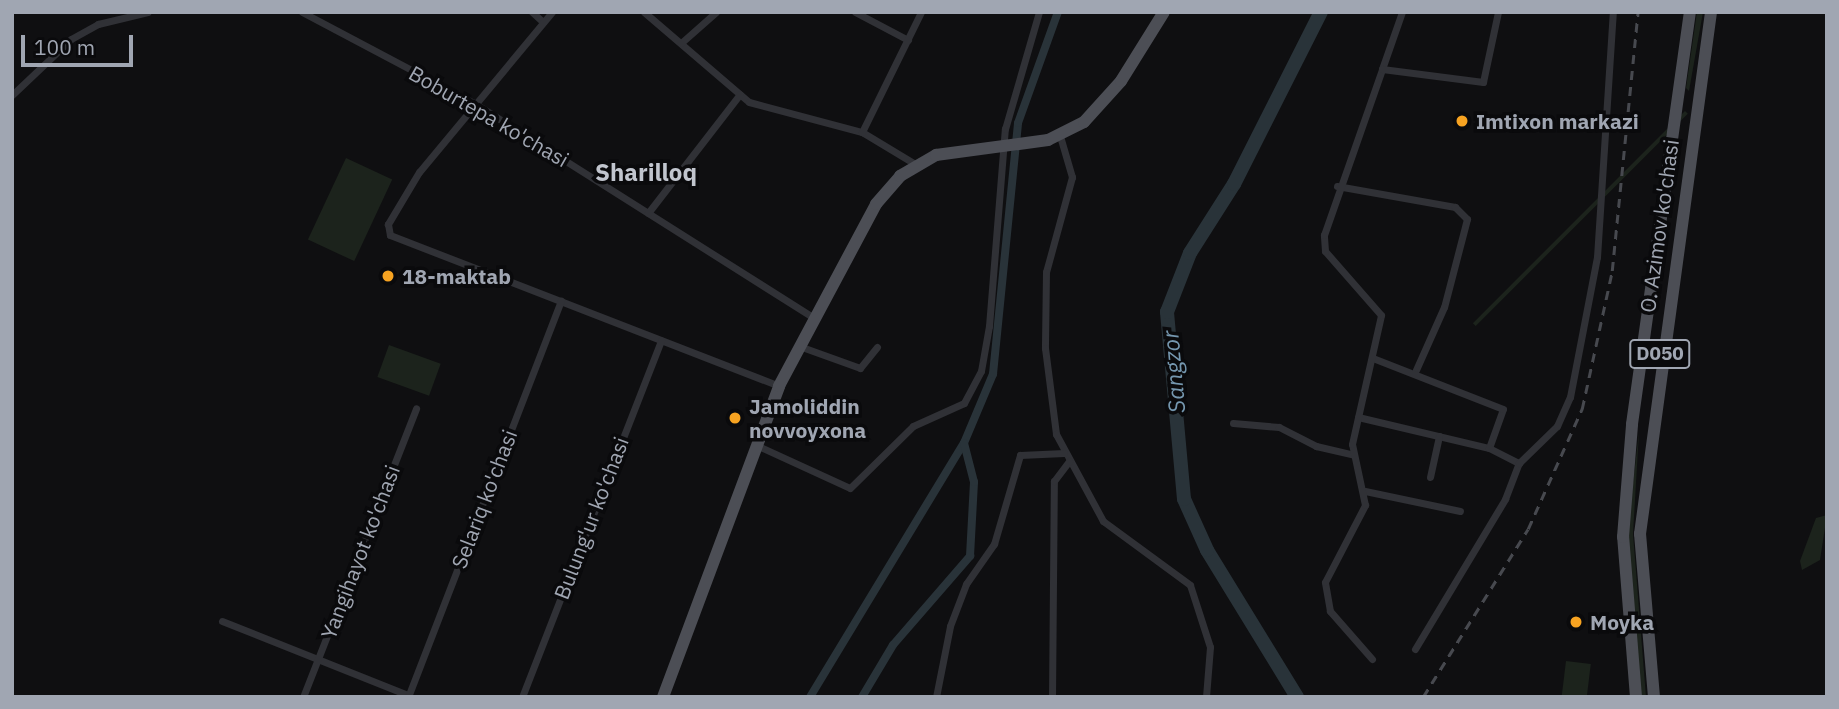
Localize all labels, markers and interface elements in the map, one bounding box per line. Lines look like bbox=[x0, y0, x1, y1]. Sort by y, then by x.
scale bar bbox=[24, 21, 136, 65]
text: 100 m bbox=[34, 33, 95, 61]
street label: Boburtepa ko'chasi bbox=[405, 60, 573, 172]
place label: Imtixon markazi bbox=[1476, 108, 1639, 134]
marker: Imtixon markazi bbox=[1454, 113, 1470, 129]
street label: O. Azimov ko'chasi bbox=[1634, 138, 1684, 314]
district label: Sharilloq bbox=[595, 159, 697, 187]
place label: 18-maktab bbox=[402, 263, 511, 289]
marker: 18-maktab bbox=[380, 268, 396, 284]
water label: Sangzor bbox=[1156, 330, 1190, 414]
road number: D050 bbox=[1628, 338, 1692, 370]
place label: Jamoliddin novvoyxona bbox=[749, 393, 866, 443]
marker: Jamoliddin novvoyxona bbox=[727, 410, 743, 426]
street label: Selariq ko'chasi bbox=[446, 426, 522, 572]
street label: Bulung'ur ko'chasi bbox=[548, 433, 634, 603]
street label: Yangihayot ko'chasi bbox=[315, 461, 405, 643]
place label: Moyka bbox=[1590, 609, 1654, 635]
marker: Moyka bbox=[1568, 614, 1584, 630]

